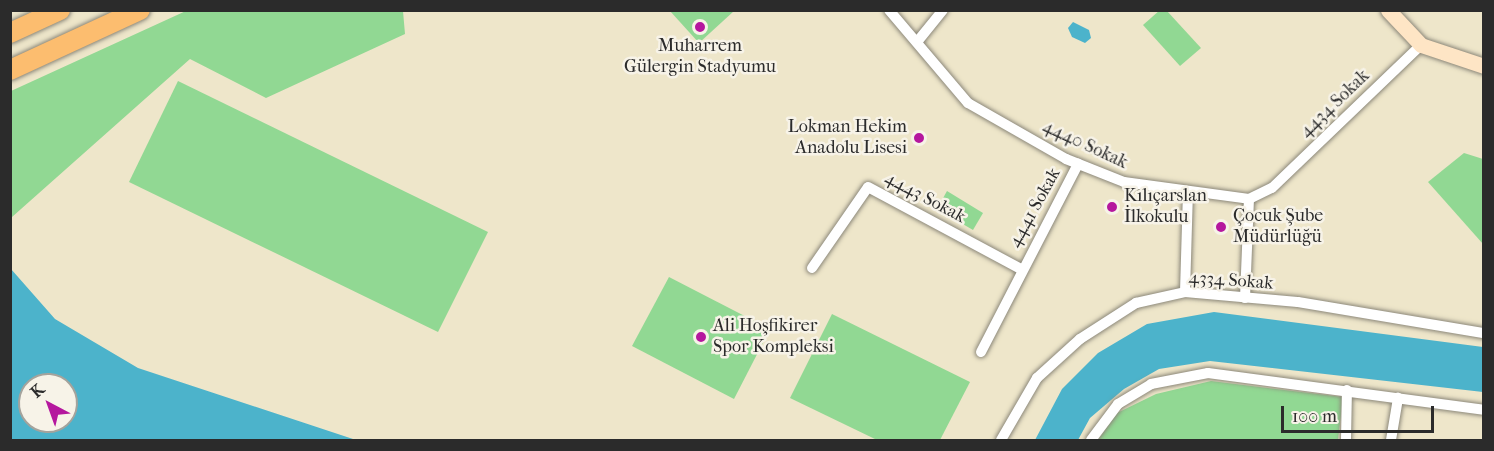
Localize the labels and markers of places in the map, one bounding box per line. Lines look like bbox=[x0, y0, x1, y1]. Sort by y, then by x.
marker: Muharrem Gülergin Stadyumu bbox=[693, 20, 707, 34]
place label: Muharrem Gülergin Stadyumu bbox=[624, 36, 776, 78]
place label: Lokman Hekim Anadolu Lisesi bbox=[788, 117, 907, 160]
marker: Lokman Hekim Anadolu Lisesi bbox=[912, 131, 926, 145]
place label: Kılıçarslan İlkokulu bbox=[1124, 186, 1207, 228]
marker: Kılıçarslan İlkokulu bbox=[1105, 200, 1119, 214]
place label: Çocuk Şube Müdürlüğü bbox=[1233, 206, 1323, 248]
marker: Çocuk Şube Müdürlüğü bbox=[1214, 220, 1228, 234]
place label: Ali Hoşfikirer Spor Kompleksi bbox=[713, 316, 834, 358]
marker: Ali Hoşfikirer Spor Kompleksi bbox=[694, 330, 708, 344]

